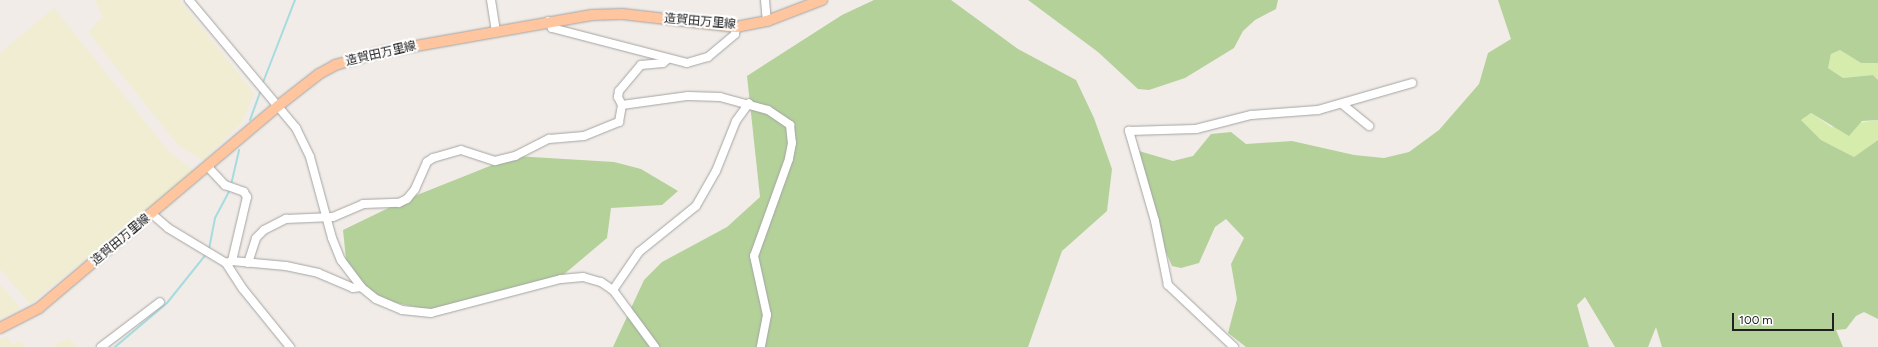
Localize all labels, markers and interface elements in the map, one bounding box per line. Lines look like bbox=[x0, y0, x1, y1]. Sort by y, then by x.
street label: 造賀田万里線 bbox=[664, 12, 736, 32]
street label: 造賀田万里線 bbox=[344, 39, 418, 69]
street label: 造賀田万里線 bbox=[89, 211, 153, 269]
scale bar bbox=[1734, 305, 1836, 331]
text: 100 m bbox=[1739, 313, 1773, 327]

